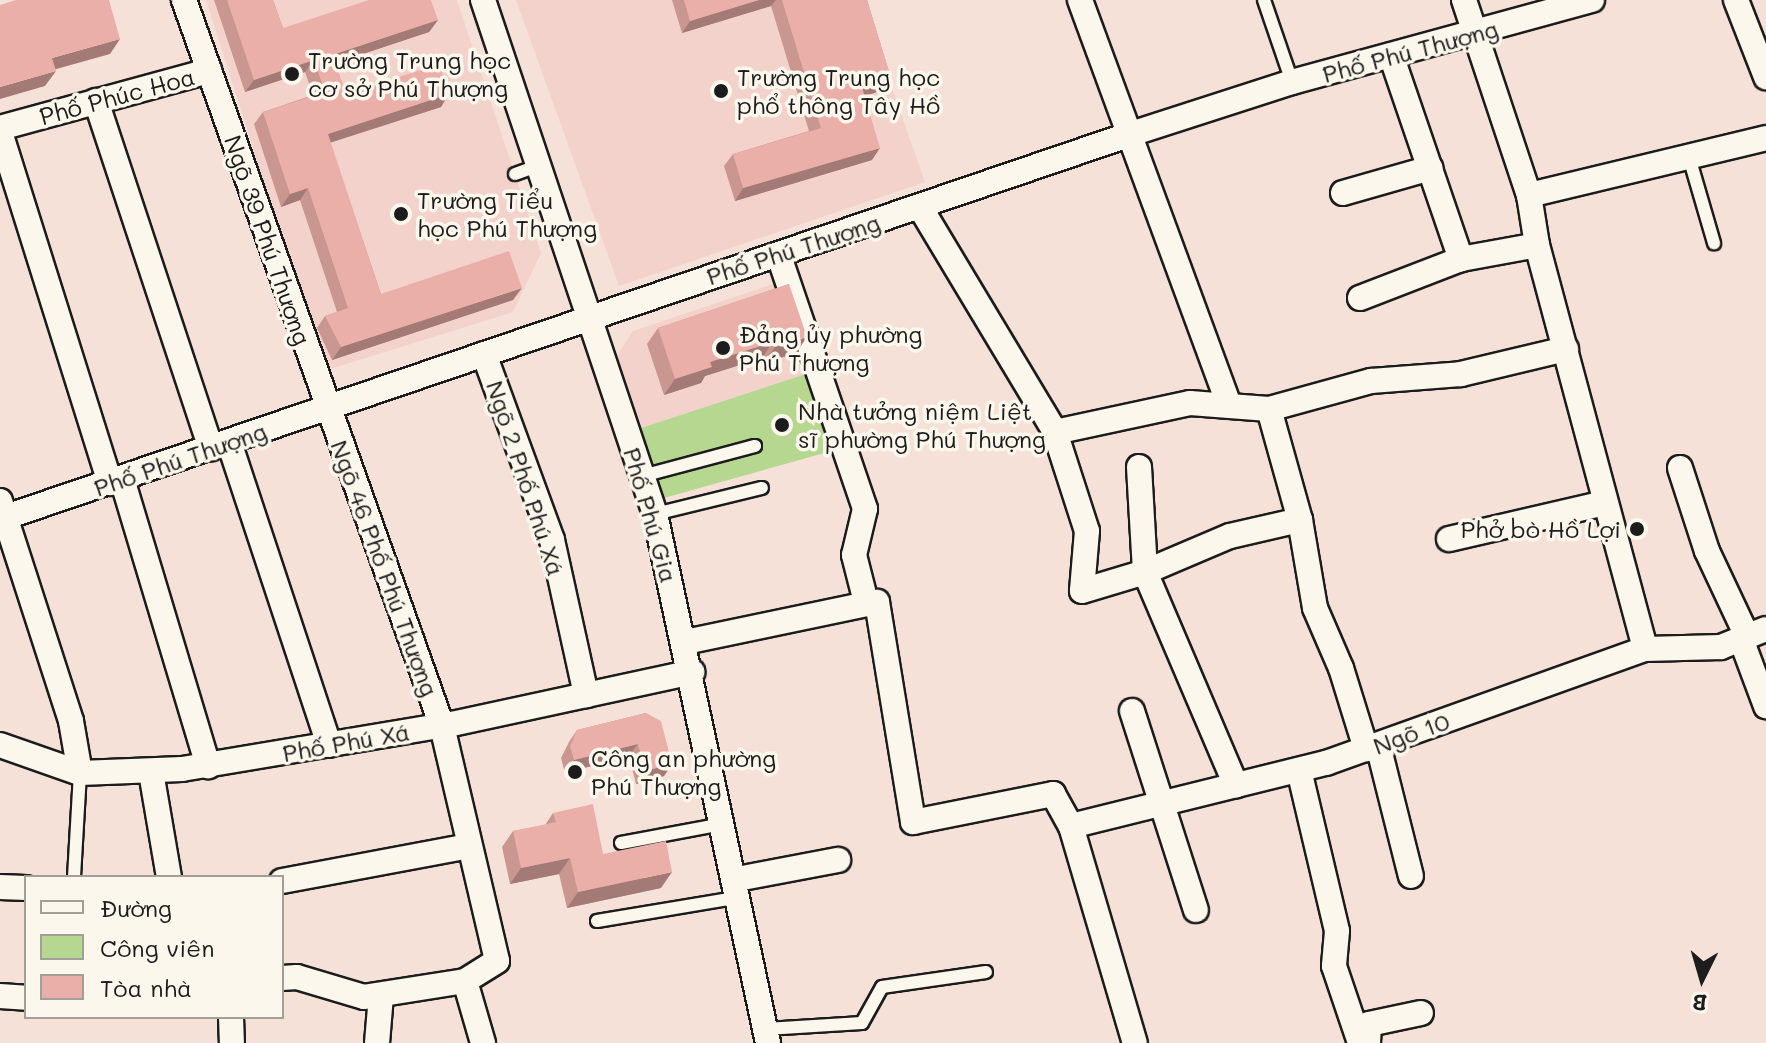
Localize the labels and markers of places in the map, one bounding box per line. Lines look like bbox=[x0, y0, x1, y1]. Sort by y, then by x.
place label: Trường Trung học cơ sở Phú Thượng bbox=[308, 46, 511, 102]
place label: Trường Trung học phổ thông Tây Hồ bbox=[737, 63, 940, 119]
marker: Trường Trung học cơ sở Phú Thượng bbox=[283, 65, 301, 83]
marker: Trường Trung học phổ thông Tây Hồ bbox=[712, 82, 730, 100]
place label: Trường Tiểu học Phú Thượng bbox=[417, 186, 597, 242]
marker: Trường Tiểu học Phú Thượng bbox=[392, 205, 410, 223]
place label: Đảng ủy phường Phú Thượng bbox=[739, 320, 922, 376]
marker: Đảng ủy phường Phú Thượng bbox=[714, 339, 732, 357]
place label: Nhà tưởng niệm Liệt sĩ phường Phú Thượng bbox=[798, 397, 1046, 453]
marker: Nhà tưởng niệm Liệt sĩ phường Phú Thượng bbox=[773, 416, 791, 434]
place label: Phở bò Hồ Lợi bbox=[1460, 515, 1621, 543]
marker: Phở bò Hồ Lợi bbox=[1628, 520, 1646, 538]
place label: Công an phường Phú Thượng bbox=[591, 744, 776, 800]
marker: Công an phường Phú Thượng bbox=[566, 763, 584, 781]

